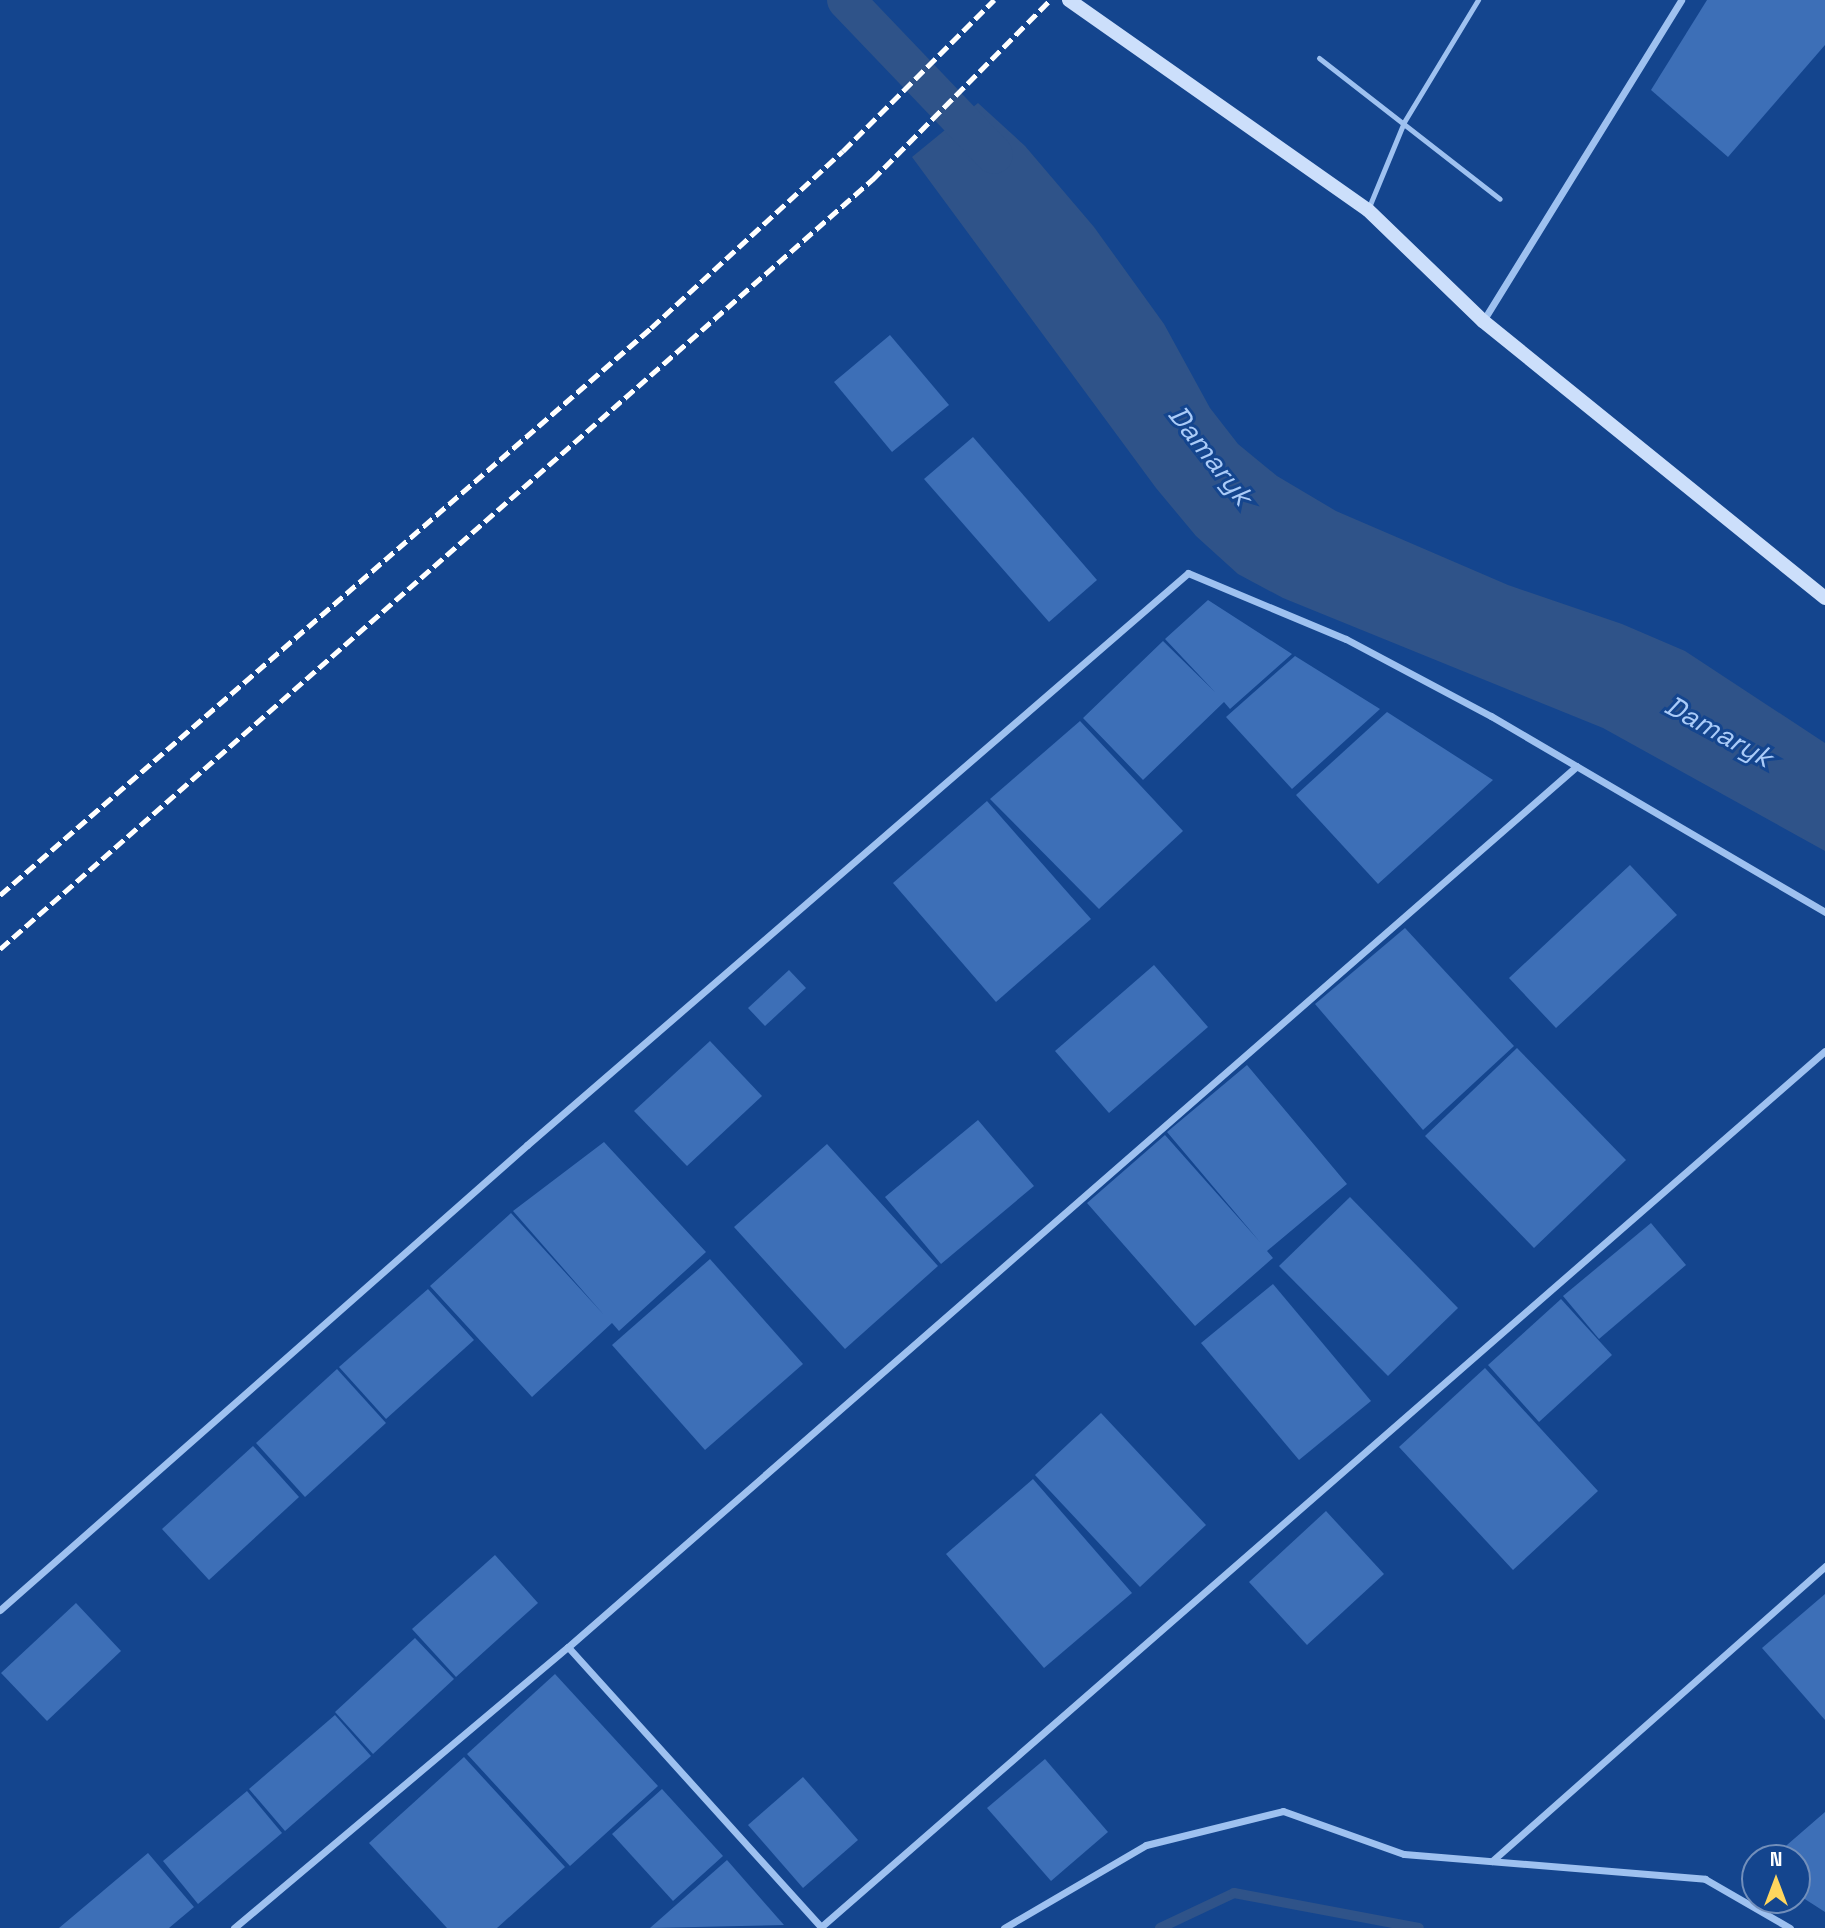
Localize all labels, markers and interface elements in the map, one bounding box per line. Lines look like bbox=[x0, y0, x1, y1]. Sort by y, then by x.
water label: Damaryk bbox=[1162, 398, 1260, 512]
water label: Damaryk bbox=[1659, 688, 1779, 774]
north arrow bbox=[1741, 1844, 1811, 1914]
text: N bbox=[1770, 1847, 1782, 1872]

